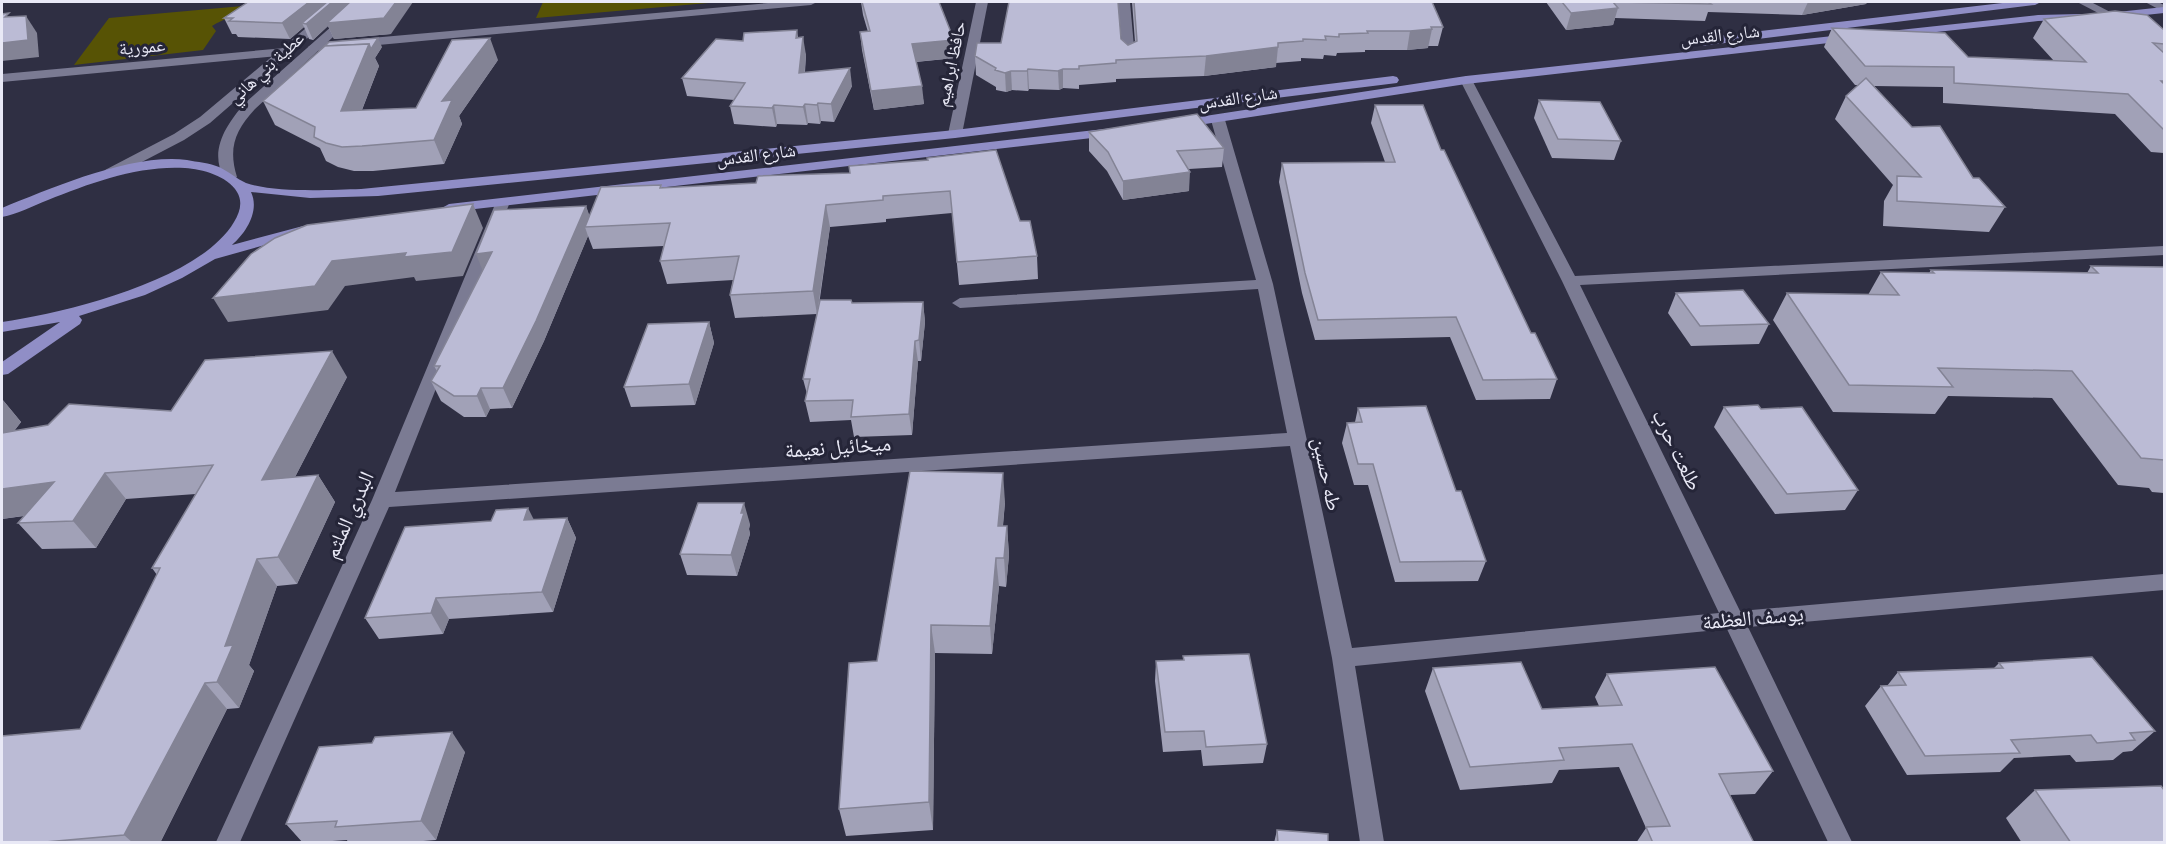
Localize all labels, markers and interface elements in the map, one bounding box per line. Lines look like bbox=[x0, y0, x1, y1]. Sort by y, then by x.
street label: حافظ ابراهيم bbox=[930, 19, 972, 109]
street label: شارع القدس bbox=[1679, 19, 1761, 50]
street label: عطية بني هاني bbox=[223, 27, 311, 111]
street label: عمورية bbox=[118, 33, 166, 59]
street label: شارع القدس bbox=[1197, 81, 1279, 114]
street label: شارع القدس bbox=[715, 138, 797, 171]
street label: طلعت حرب bbox=[1647, 405, 1709, 494]
street label: ميخائيل نعيمة bbox=[784, 429, 892, 464]
street label: طه حسين bbox=[1307, 435, 1348, 513]
street label: البدري الملثم bbox=[317, 467, 383, 564]
street label: يوسف العظمة bbox=[1701, 600, 1805, 634]

